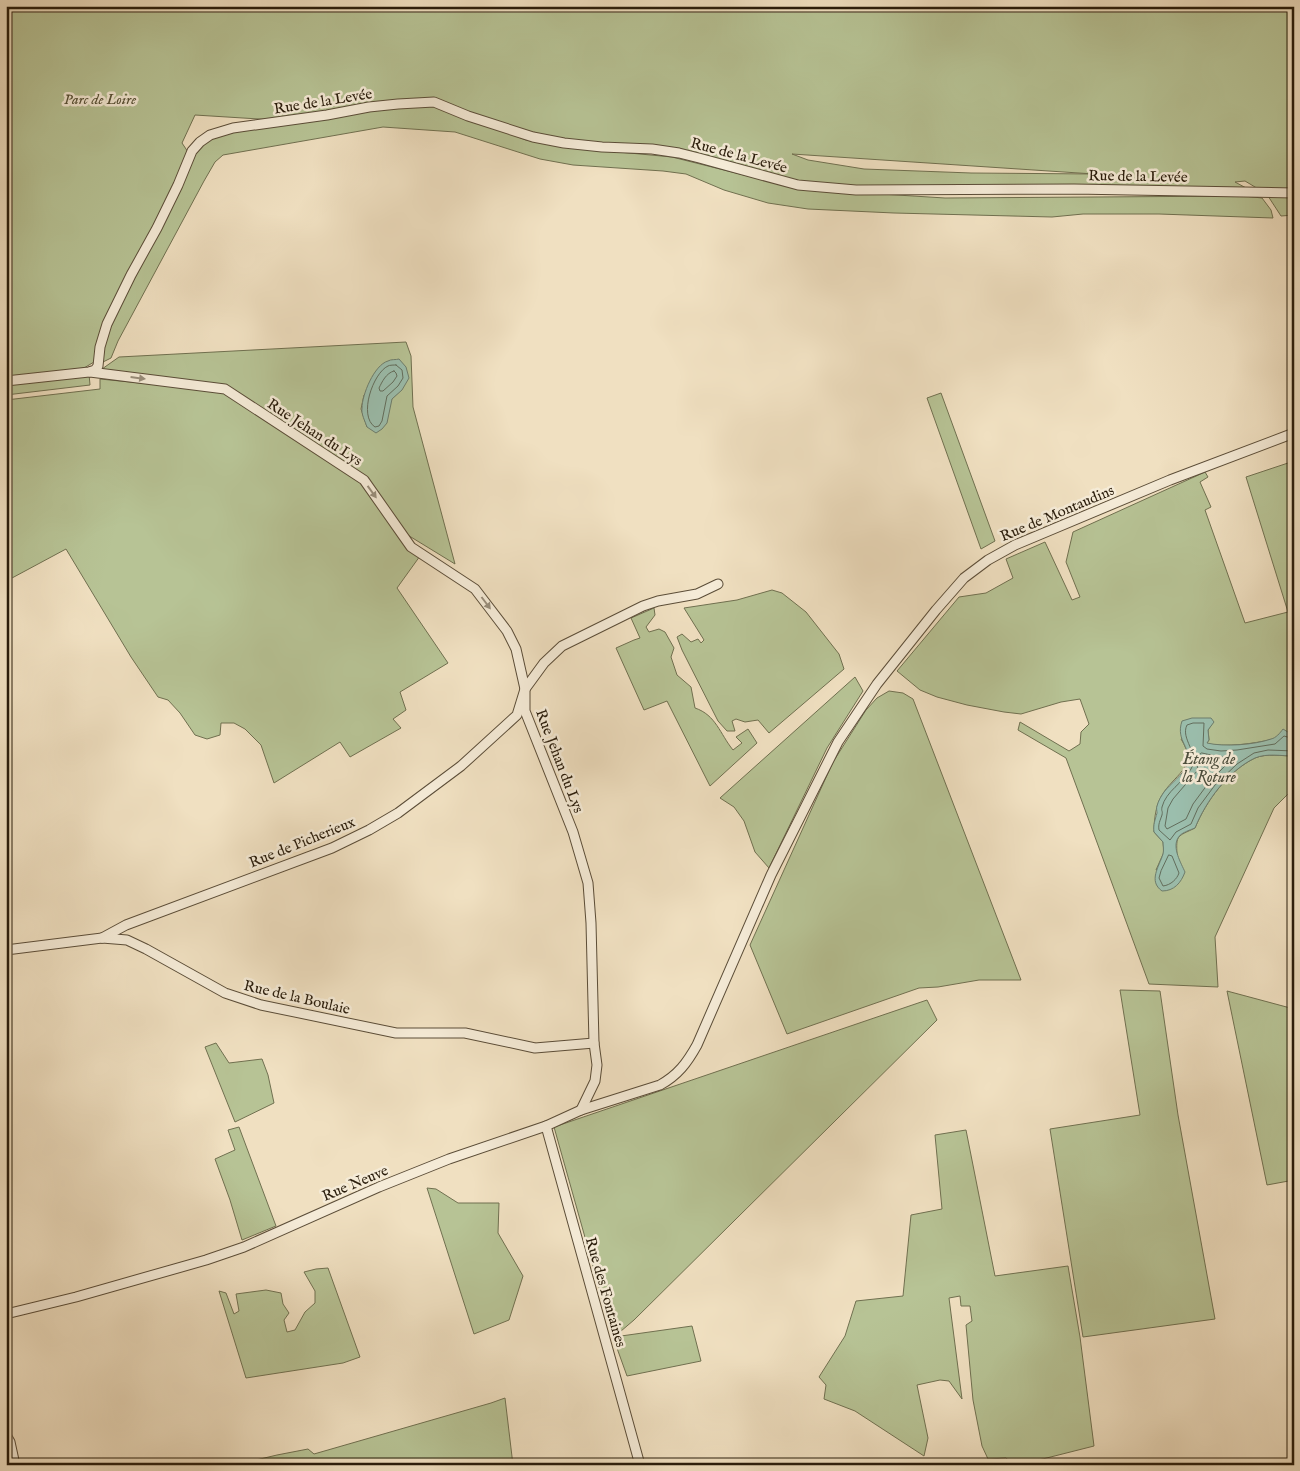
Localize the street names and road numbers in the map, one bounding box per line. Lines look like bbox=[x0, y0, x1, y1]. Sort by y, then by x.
street label: Rue de la Levée bbox=[273, 84, 374, 119]
street label: Rue de la Levée bbox=[688, 133, 789, 178]
street label: Rue de la Levée bbox=[1088, 166, 1188, 187]
street label: Rue Jehan du Lys bbox=[264, 395, 366, 470]
street label: Rue de Montaudins bbox=[997, 481, 1117, 546]
street label: Rue Jehan du Lys bbox=[531, 707, 588, 816]
street label: Rue de Picherieux bbox=[246, 812, 359, 872]
street label: Rue de la Boulaie bbox=[242, 976, 352, 1019]
street label: Rue Neuve bbox=[319, 1161, 391, 1206]
street label: Rue des Fontaines bbox=[581, 1235, 630, 1349]

